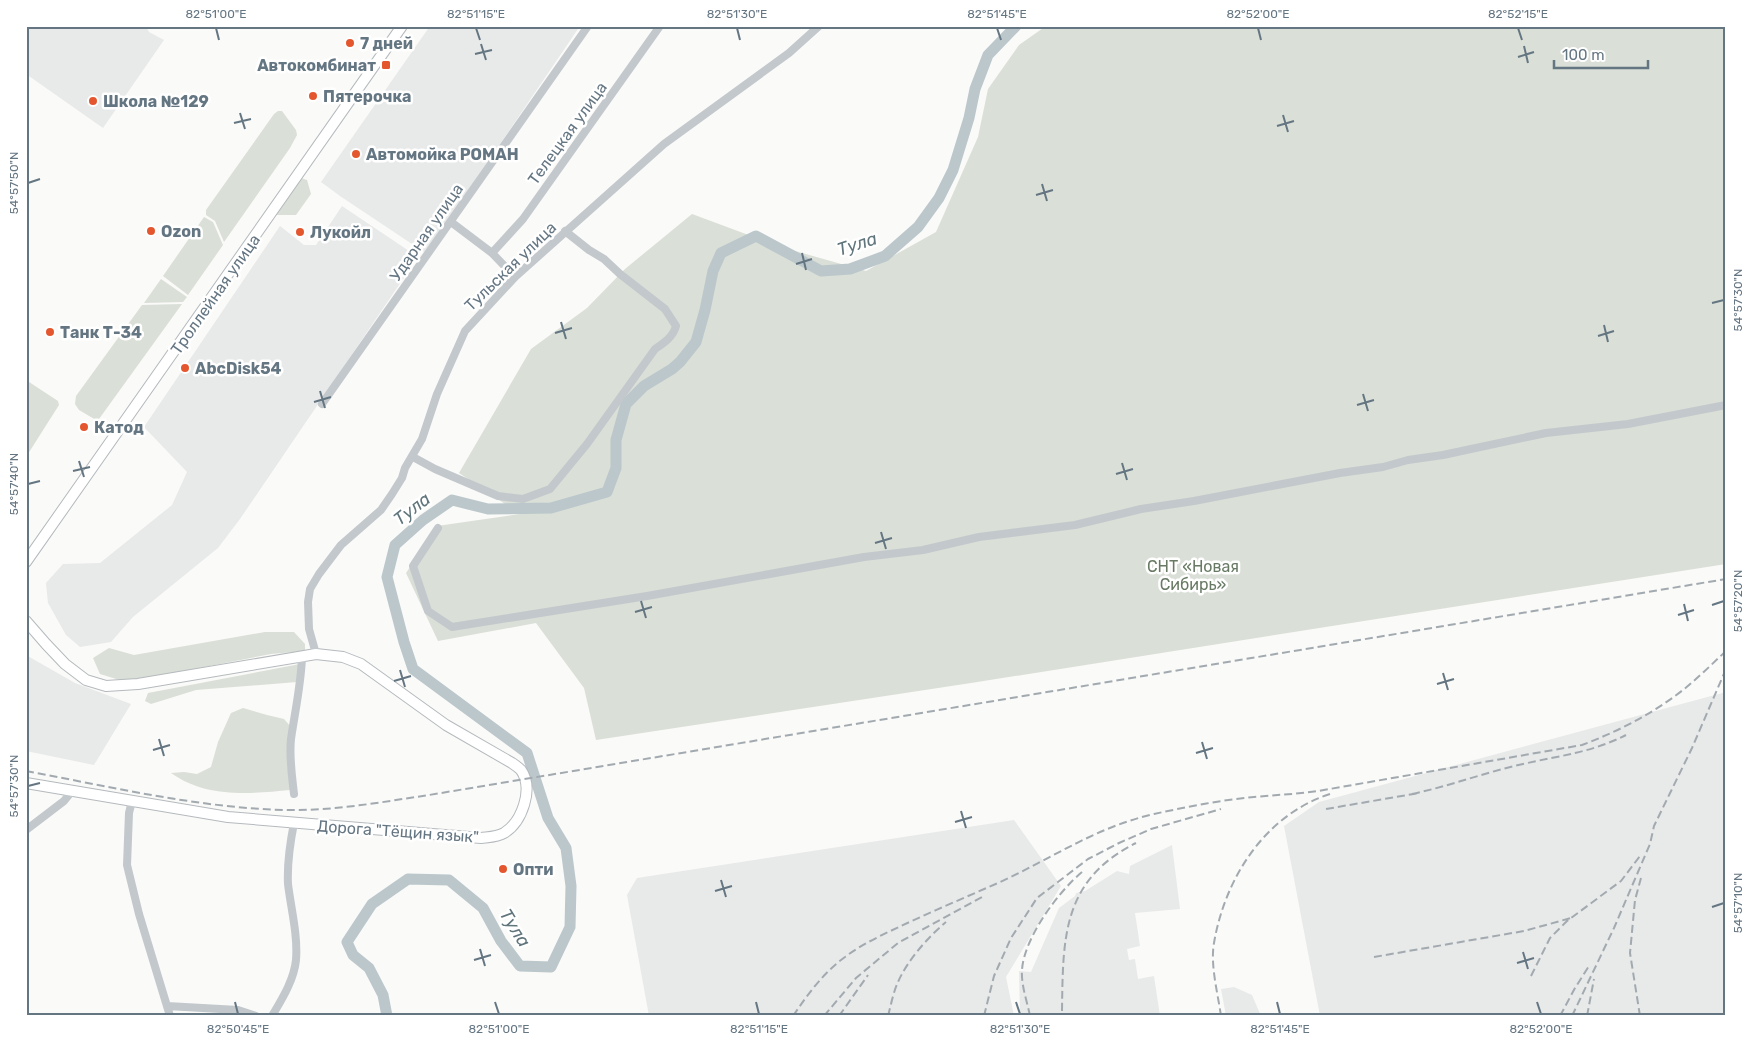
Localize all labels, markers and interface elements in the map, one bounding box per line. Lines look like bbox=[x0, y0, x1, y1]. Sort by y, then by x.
text: 82°51'00"E bbox=[185, 7, 247, 21]
text: 82°51'15"E bbox=[447, 7, 505, 21]
text: 82°51'30"E bbox=[707, 7, 767, 21]
text: 82°51'45"E bbox=[967, 7, 1027, 21]
text: 82°52'00"E bbox=[1226, 7, 1290, 21]
text: 82°52'15"E bbox=[1488, 7, 1548, 21]
place label: 7 дней bbox=[360, 34, 413, 53]
marker: 7 дней bbox=[344, 37, 356, 49]
scale bar bbox=[1554, 38, 1648, 70]
text: 100 m bbox=[1562, 46, 1604, 64]
place label: Автокомбинат bbox=[257, 56, 376, 75]
marker: Автокомбинат bbox=[380, 59, 392, 71]
street label: Телецкая улица bbox=[524, 78, 611, 188]
place label: Пятерочка bbox=[323, 87, 412, 106]
marker: Пятерочка bbox=[307, 90, 319, 102]
place label: Школа №129 bbox=[103, 92, 209, 111]
marker: Школа №129 bbox=[87, 95, 99, 107]
place label: Автомойка РОМАН bbox=[366, 145, 519, 164]
marker: Автомойка РОМАН bbox=[350, 148, 362, 160]
text: 54°57'50"N bbox=[7, 152, 21, 214]
street label: Ударная улица bbox=[386, 180, 467, 285]
street label: Тульская улица bbox=[461, 218, 560, 315]
place label: Ozon bbox=[161, 222, 201, 241]
place label: Лукойл bbox=[310, 223, 371, 242]
marker: Ozon bbox=[145, 225, 157, 237]
marker: Лукойл bbox=[294, 226, 306, 238]
water label: Тула bbox=[834, 227, 880, 261]
street label: Троллейная улица bbox=[167, 231, 264, 358]
text: 54°57'30"N bbox=[1731, 269, 1745, 331]
place label: Танк Т-34 bbox=[60, 323, 142, 342]
marker: Танк Т-34 bbox=[44, 326, 56, 338]
place label: AbcDisk54 bbox=[195, 359, 282, 378]
marker: AbcDisk54 bbox=[179, 362, 191, 374]
place label: Катод bbox=[94, 418, 144, 437]
marker: Катод bbox=[78, 421, 90, 433]
text: 54°57'40"N bbox=[7, 453, 21, 515]
water label: Тула bbox=[389, 487, 435, 530]
park label: СНТ «Новая Сибирь» bbox=[1147, 557, 1239, 594]
text: 54°57'20"N bbox=[1731, 570, 1745, 632]
text: 54°57'30"N bbox=[7, 755, 21, 817]
street label: Дорога "Тёщин язык" bbox=[316, 816, 480, 847]
place label: Опти bbox=[513, 860, 553, 879]
marker: Опти bbox=[497, 863, 509, 875]
text: 54°57'10"N bbox=[1731, 873, 1745, 933]
water label: Тула bbox=[495, 905, 535, 952]
text: 82°50'45"E bbox=[207, 1022, 269, 1036]
text: 82°51'00"E bbox=[468, 1022, 530, 1036]
text: 82°51'15"E bbox=[730, 1022, 788, 1036]
text: 82°51'30"E bbox=[990, 1022, 1050, 1036]
text: 82°51'45"E bbox=[1250, 1022, 1310, 1036]
text: 82°52'00"E bbox=[1509, 1022, 1573, 1036]

